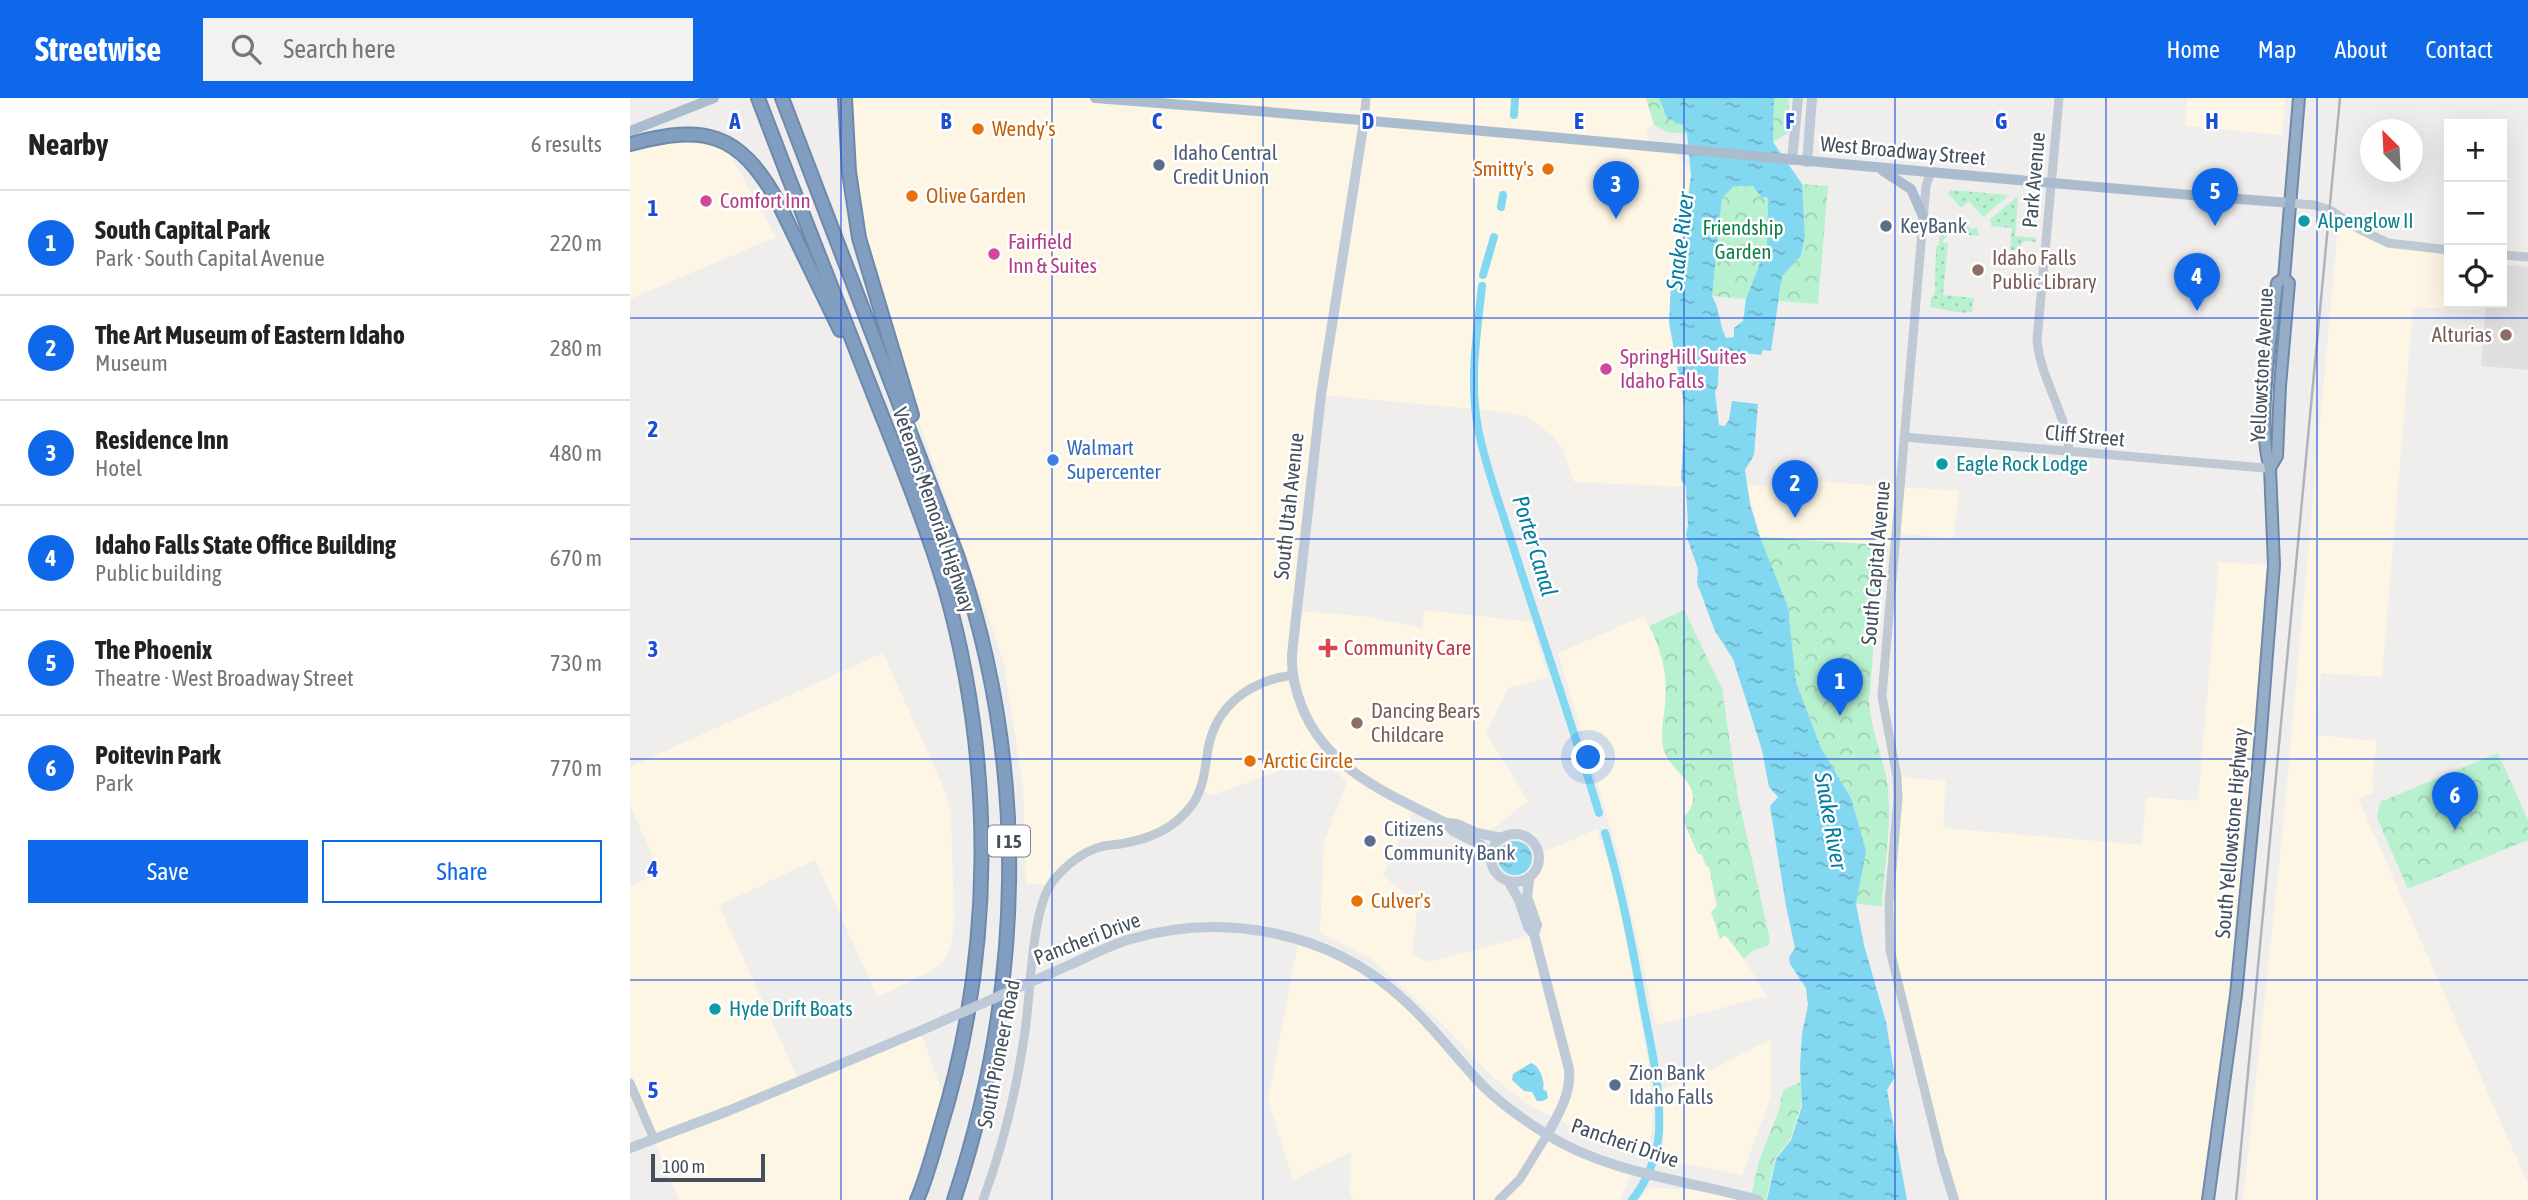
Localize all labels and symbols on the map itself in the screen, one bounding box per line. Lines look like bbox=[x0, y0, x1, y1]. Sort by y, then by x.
text: A bbox=[728, 108, 741, 134]
text: B bbox=[941, 108, 952, 134]
text: C bbox=[1152, 108, 1163, 134]
text: D bbox=[1362, 108, 1375, 134]
text: E bbox=[1574, 108, 1584, 134]
text: F bbox=[1785, 108, 1795, 134]
text: G bbox=[1995, 108, 2007, 134]
text: H bbox=[2205, 108, 2219, 134]
place label: Wendy's bbox=[992, 116, 1056, 140]
north arrow bbox=[2360, 119, 2423, 182]
marker: Wendy's bbox=[970, 121, 986, 137]
street label: West Broadway Street bbox=[1819, 131, 1987, 169]
street label: Park Avenue bbox=[2017, 131, 2049, 229]
place label: Idaho Central Credit Union bbox=[1173, 140, 1278, 188]
place label: Smitty's bbox=[1474, 156, 1534, 180]
marker: Idaho Central Credit Union bbox=[1151, 157, 1167, 173]
marker: Smitty's bbox=[1540, 161, 1556, 177]
pin: 3 bbox=[1593, 161, 1639, 219]
pin: 5 bbox=[2192, 168, 2238, 226]
place label: Olive Garden bbox=[926, 183, 1026, 207]
place label: Comfort Inn bbox=[720, 188, 811, 212]
marker: Olive Garden bbox=[904, 188, 920, 204]
water label: Snake River bbox=[1661, 190, 1699, 292]
marker: Comfort Inn bbox=[698, 193, 714, 209]
text: 1 bbox=[648, 195, 659, 221]
place label: Alpenglow II bbox=[2318, 208, 2414, 232]
place label: KeyBank bbox=[1900, 213, 1967, 237]
marker: Alpenglow II bbox=[2296, 213, 2312, 229]
park label: Friendship Garden bbox=[1702, 215, 1784, 263]
marker: KeyBank bbox=[1878, 218, 1894, 234]
place label: Fairfield Inn & Suites bbox=[1008, 229, 1097, 277]
place label: Idaho Falls Public Library bbox=[1992, 245, 2097, 293]
marker: Fairfield Inn & Suites bbox=[986, 246, 1002, 262]
pin: 4 bbox=[2174, 253, 2220, 311]
marker: Idaho Falls Public Library bbox=[1970, 262, 1986, 278]
street label: Yellowstone Avenue bbox=[2245, 287, 2277, 443]
place label: Alturias bbox=[2432, 322, 2492, 346]
marker: Alturias bbox=[2498, 327, 2514, 343]
place label: SpringHill Suites Idaho Falls bbox=[1620, 344, 1747, 392]
marker: SpringHill Suites Idaho Falls bbox=[1598, 361, 1614, 377]
street label: Veterans Memorial Highway bbox=[889, 404, 981, 616]
text: 2 bbox=[648, 416, 658, 442]
street label: Cliff Street bbox=[2044, 420, 2126, 450]
street label: South Utah Avenue bbox=[1268, 431, 1308, 580]
place label: Walmart Supercenter bbox=[1067, 435, 1162, 483]
place label: Eagle Rock Lodge bbox=[1956, 451, 2088, 475]
marker: Walmart Supercenter bbox=[1045, 452, 1061, 468]
marker: Eagle Rock Lodge bbox=[1934, 456, 1950, 472]
pin: 2 bbox=[1772, 460, 1818, 518]
street label: South Capital Avenue bbox=[1856, 480, 1894, 646]
water label: Porter Canal bbox=[1507, 492, 1563, 600]
place label: Community Care bbox=[1344, 635, 1471, 659]
text: 3 bbox=[648, 636, 658, 662]
marker: Community Care bbox=[1318, 638, 1338, 658]
pin: 1 bbox=[1817, 658, 1863, 716]
place label: Dancing Bears Childcare bbox=[1371, 698, 1480, 746]
marker: Dancing Bears Childcare bbox=[1349, 715, 1365, 731]
street label: South Yellowstone Highway bbox=[2210, 726, 2252, 939]
your location bbox=[1571, 740, 1605, 774]
place label: Arctic Circle bbox=[1264, 748, 1353, 772]
marker: Arctic Circle bbox=[1242, 753, 1258, 769]
water label: Snake River bbox=[1810, 769, 1853, 873]
pin: 6 bbox=[2432, 772, 2478, 830]
place label: Citizens Community Bank bbox=[1384, 816, 1515, 864]
road number: I 15 bbox=[988, 826, 1030, 856]
marker: Citizens Community Bank bbox=[1362, 833, 1378, 849]
text: 4 bbox=[647, 856, 659, 882]
place label: Culver's bbox=[1371, 888, 1431, 912]
marker: Culver's bbox=[1349, 893, 1365, 909]
street label: Pancheri Drive bbox=[1030, 907, 1143, 969]
street label: South Pioneer Road bbox=[972, 977, 1024, 1130]
place label: Hyde Drift Boats bbox=[729, 996, 853, 1020]
marker: Hyde Drift Boats bbox=[707, 1001, 723, 1017]
place label: Zion Bank Idaho Falls bbox=[1629, 1060, 1713, 1108]
text: 5 bbox=[648, 1077, 659, 1103]
marker: Zion Bank Idaho Falls bbox=[1607, 1077, 1623, 1093]
street label: Pancheri Drive bbox=[1568, 1112, 1682, 1172]
scale bar bbox=[651, 1151, 765, 1183]

